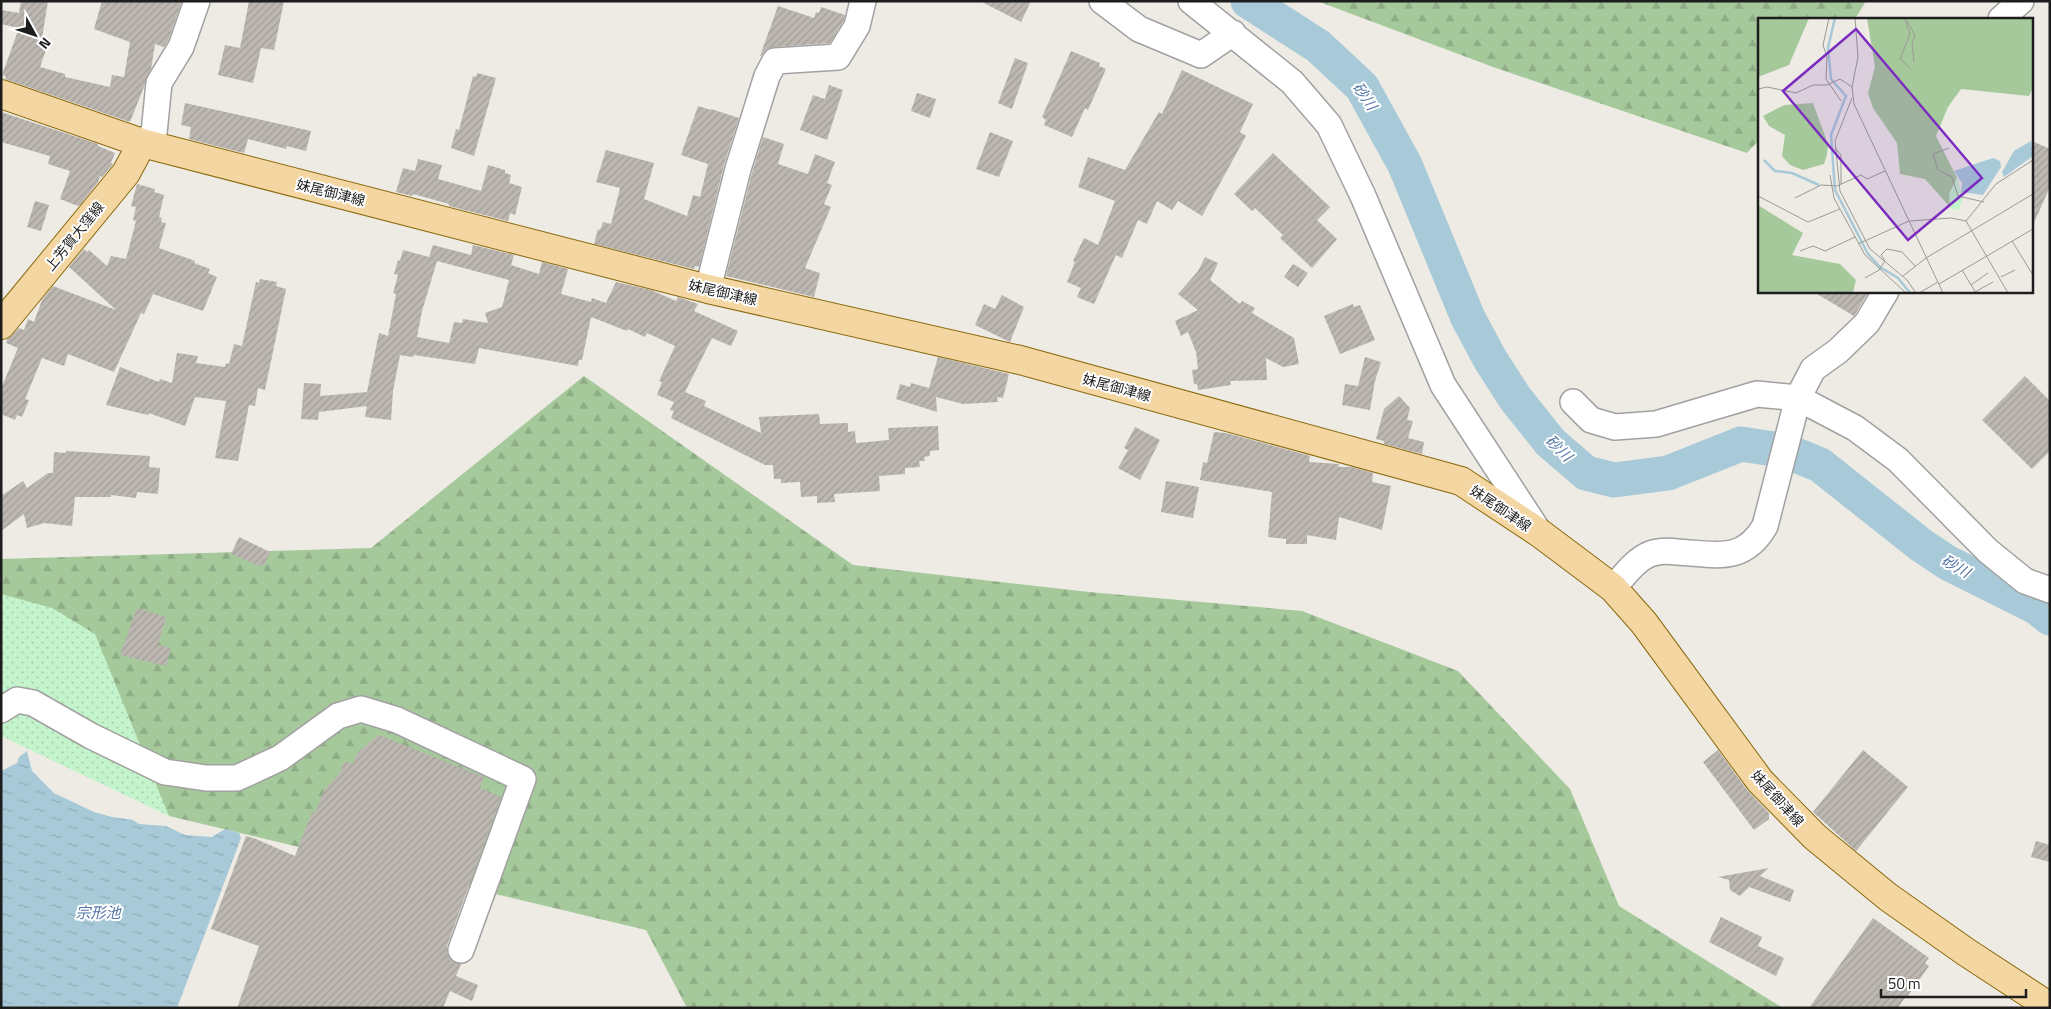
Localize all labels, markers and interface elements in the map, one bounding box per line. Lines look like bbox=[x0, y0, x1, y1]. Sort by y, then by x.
north arrow bbox=[10, 10, 60, 60]
inset map bbox=[1758, 18, 2034, 292]
text: N bbox=[34, 33, 57, 54]
water label: 砂川 bbox=[1347, 77, 1384, 117]
street label: 妹尾御津線 bbox=[294, 173, 368, 211]
street label: 上芳賀大窪線 bbox=[39, 197, 109, 275]
street label: 妹尾御津線 bbox=[687, 274, 759, 310]
street label: 妹尾御津線 bbox=[1080, 368, 1154, 406]
water label: 砂川 bbox=[1540, 429, 1579, 468]
street label: 妹尾御津線 bbox=[1466, 480, 1536, 536]
water label: 砂川 bbox=[1937, 549, 1976, 584]
street label: 妹尾御津線 bbox=[1747, 765, 1809, 831]
water label: 宗形池 bbox=[75, 901, 122, 924]
scale bar bbox=[1881, 966, 2026, 998]
text: 50 m bbox=[1888, 972, 1921, 995]

